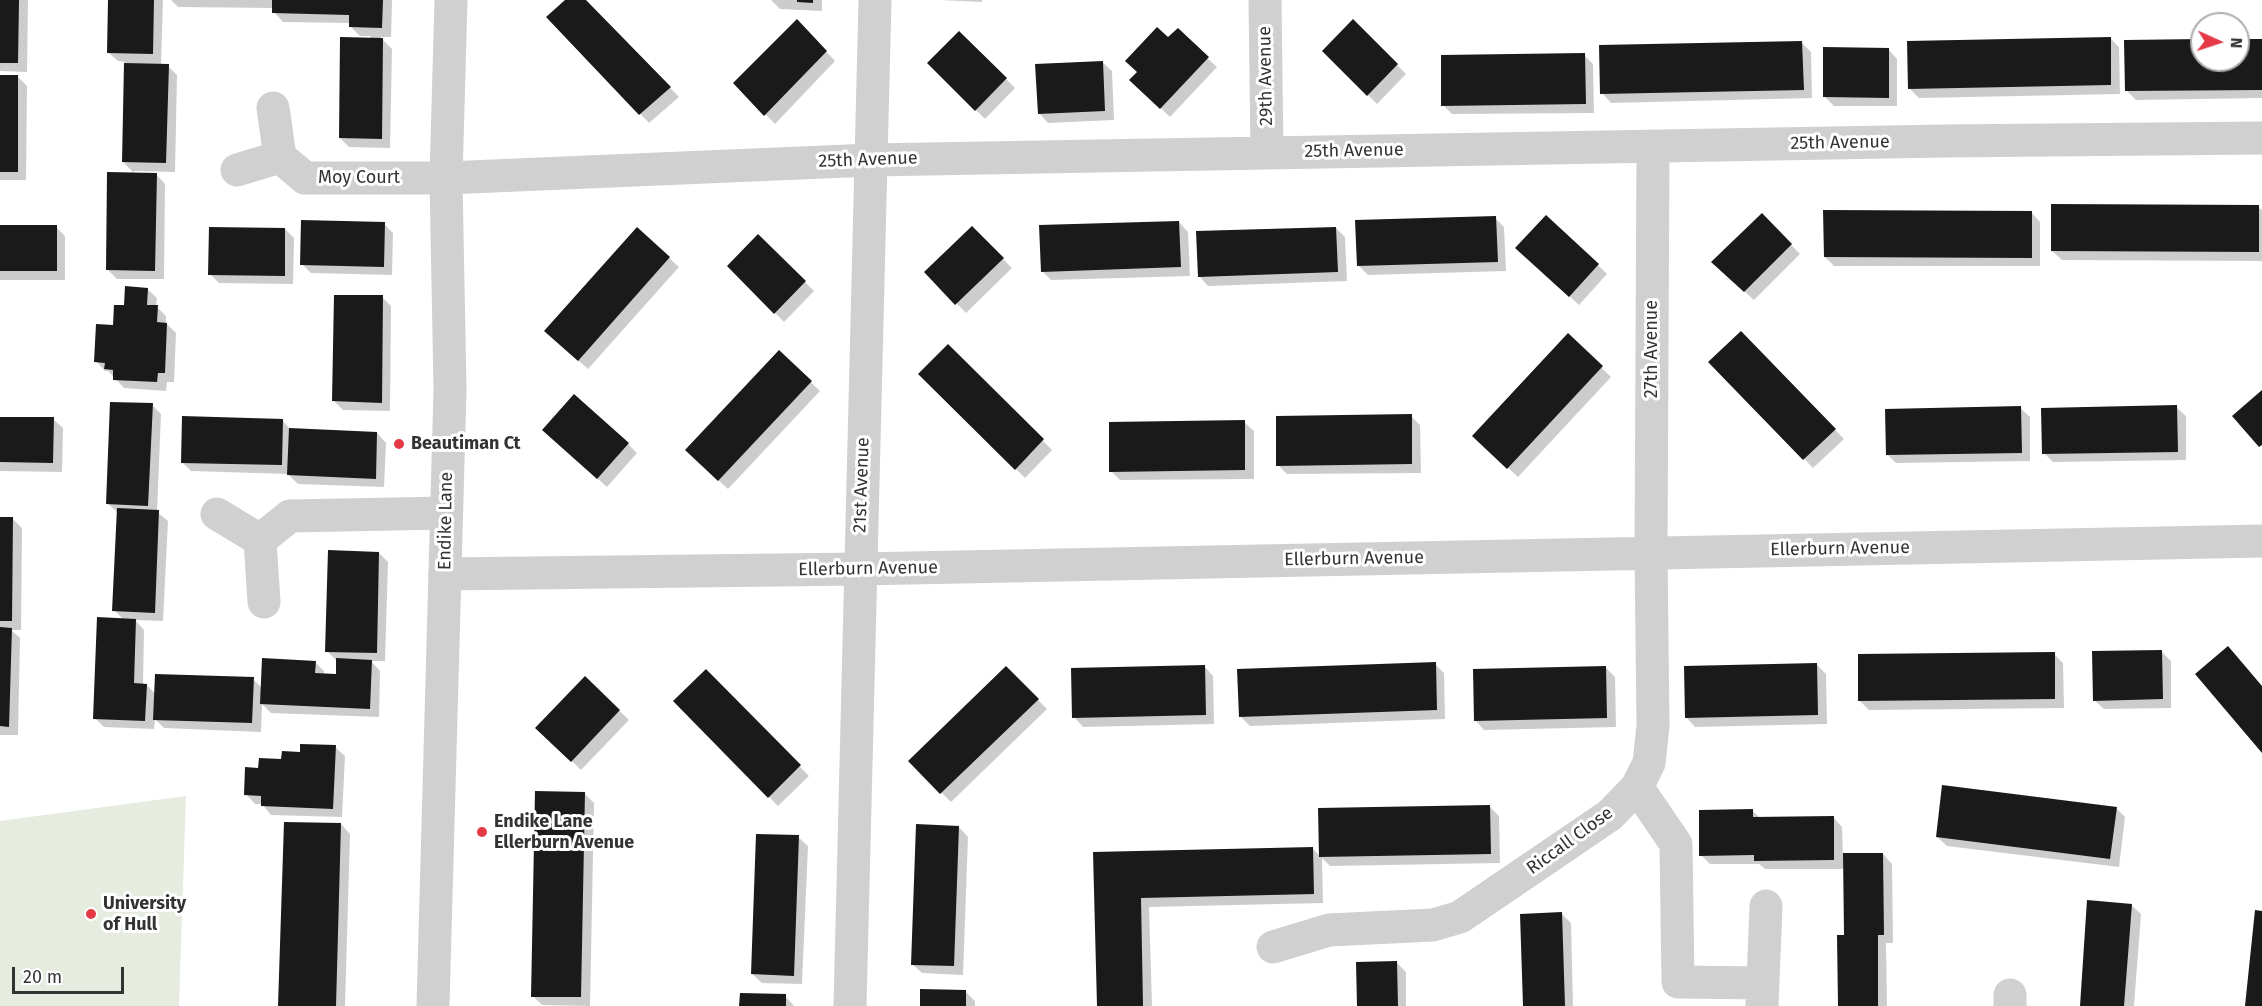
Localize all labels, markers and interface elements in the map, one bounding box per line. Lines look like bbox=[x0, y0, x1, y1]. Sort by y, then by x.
north arrow bbox=[2190, 12, 2250, 72]
street label: 29th Avenue bbox=[1254, 26, 1278, 126]
text: N bbox=[2227, 37, 2246, 49]
street label: 25th Avenue bbox=[1790, 131, 1890, 155]
street label: 25th Avenue bbox=[1304, 139, 1404, 163]
street label: 25th Avenue bbox=[818, 147, 918, 173]
street label: Moy Court bbox=[318, 167, 400, 189]
street label: 27th Avenue bbox=[1641, 300, 1663, 398]
place label: Beautiman Ct bbox=[411, 433, 521, 455]
marker: Beautiman Ct bbox=[392, 437, 406, 451]
street label: 21st Avenue bbox=[850, 437, 874, 533]
street label: Endike Lane bbox=[434, 472, 458, 570]
street label: Ellerburn Avenue bbox=[1770, 537, 1910, 561]
street label: Ellerburn Avenue bbox=[1284, 547, 1424, 571]
street label: Ellerburn Avenue bbox=[798, 557, 938, 581]
street label: Riccall Close bbox=[1523, 802, 1617, 880]
place label: Endike Lane Ellerburn Avenue bbox=[494, 811, 634, 854]
marker: Endike Lane Ellerburn Avenue bbox=[475, 825, 489, 839]
place label: University of Hull bbox=[103, 893, 186, 936]
marker: University of Hull bbox=[84, 907, 98, 921]
scale bar bbox=[15, 955, 128, 993]
text: 20 m bbox=[23, 966, 62, 988]

